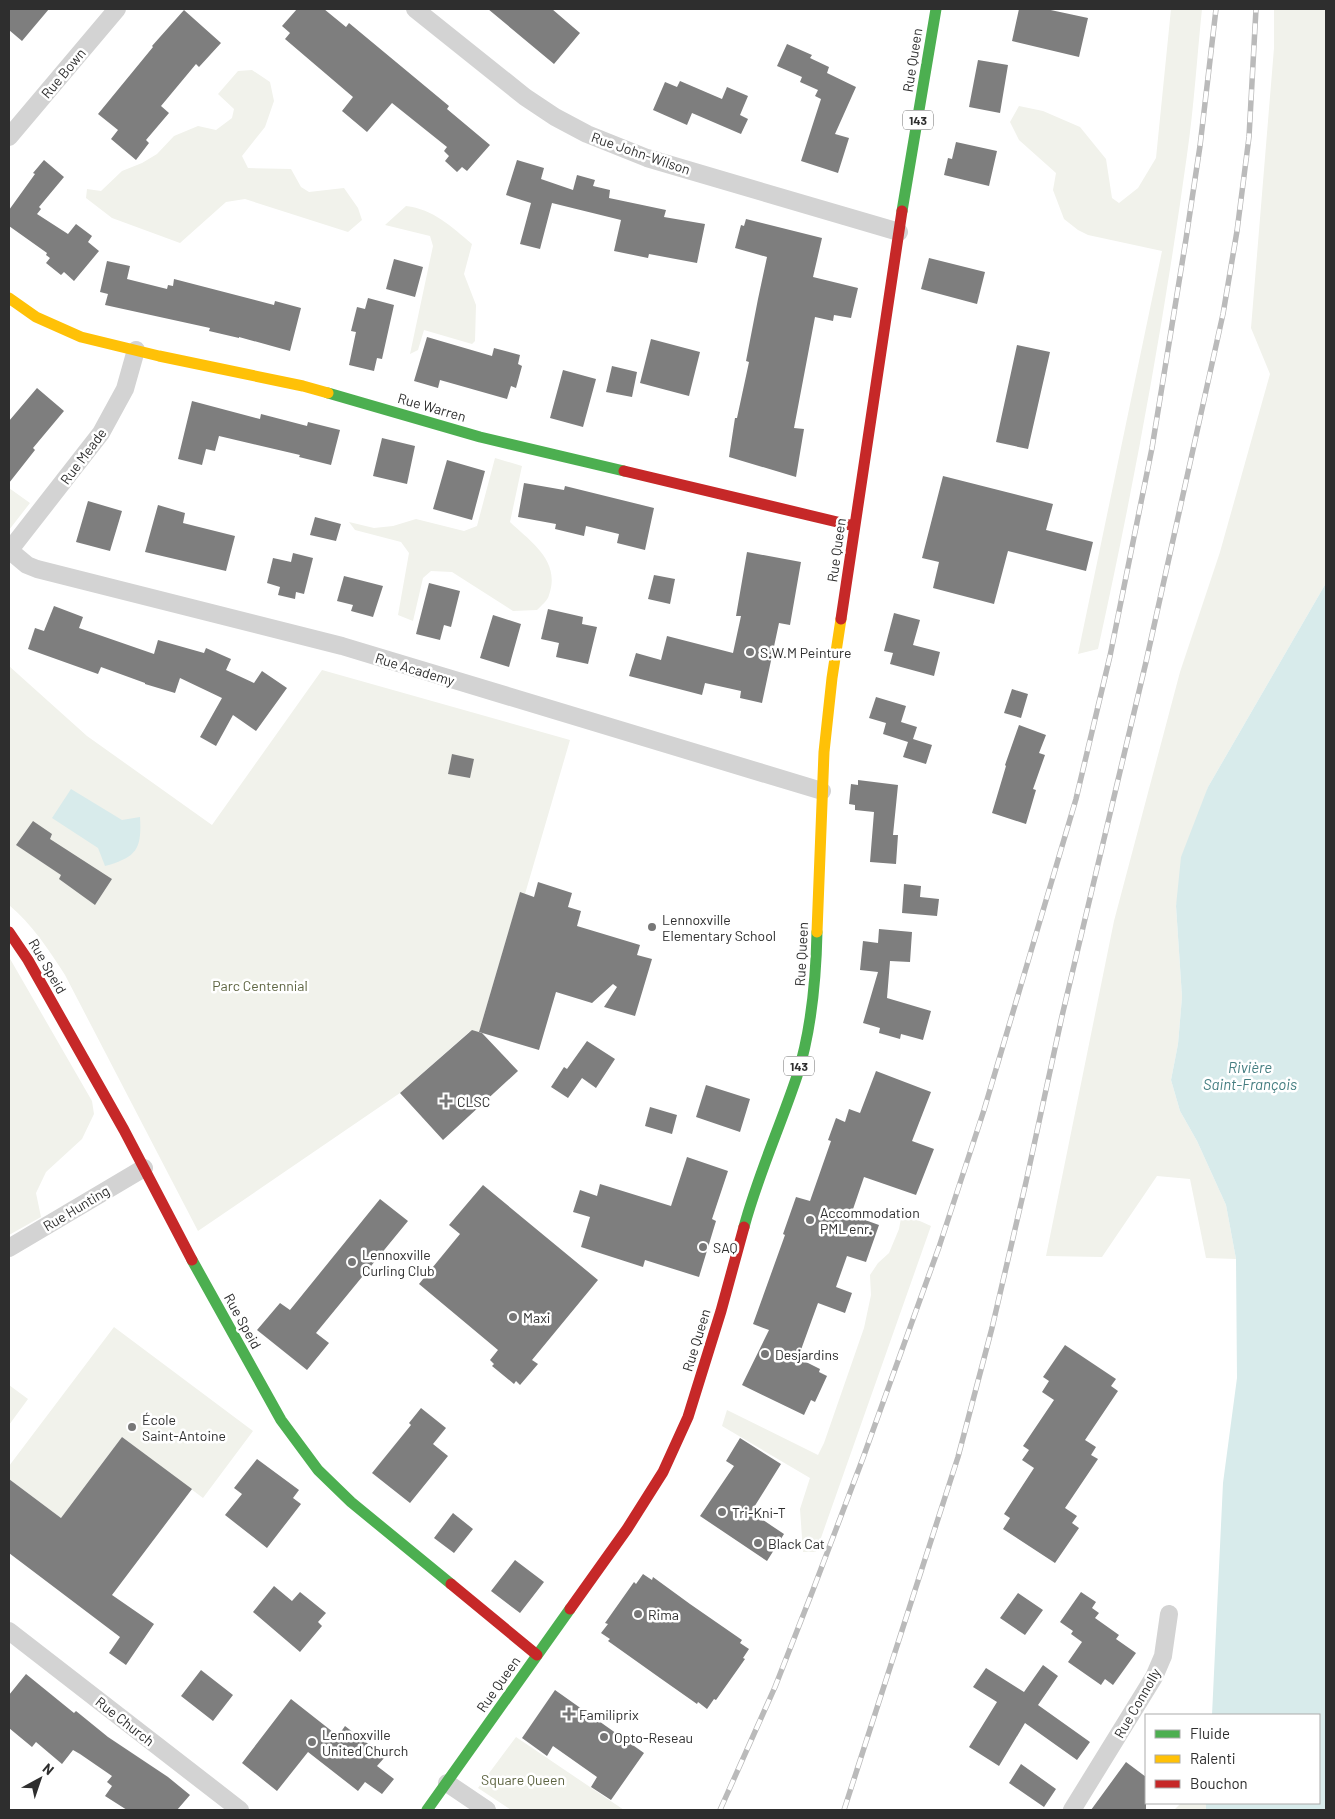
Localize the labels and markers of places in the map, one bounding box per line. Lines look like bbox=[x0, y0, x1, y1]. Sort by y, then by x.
place label: S.W.M Peinture bbox=[760, 644, 852, 661]
marker: S.W.M Peinture bbox=[744, 646, 756, 658]
place label: Lennoxville Elementary School bbox=[662, 911, 776, 944]
marker: Lennoxville Elementary School bbox=[646, 921, 658, 933]
place label: CLSC bbox=[457, 1093, 490, 1110]
marker: CLSC bbox=[439, 1094, 453, 1108]
place label: Accommodation PML enr. bbox=[820, 1204, 920, 1237]
marker: Accommodation PML enr. bbox=[804, 1214, 816, 1226]
place label: SAQ bbox=[713, 1239, 738, 1256]
marker: SAQ bbox=[697, 1241, 709, 1253]
place label: Lennoxville Curling Club bbox=[362, 1246, 435, 1279]
marker: Lennoxville Curling Club bbox=[346, 1256, 358, 1268]
place label: Maxi bbox=[523, 1309, 550, 1326]
marker: Maxi bbox=[507, 1311, 519, 1323]
place label: Desjardins bbox=[775, 1346, 839, 1363]
marker: Desjardins bbox=[759, 1348, 771, 1360]
place label: École Saint-Antoine bbox=[142, 1411, 226, 1444]
marker: École Saint-Antoine bbox=[126, 1421, 138, 1433]
place label: Tri-Kni-T bbox=[732, 1504, 786, 1521]
marker: Tri-Kni-T bbox=[716, 1506, 728, 1518]
place label: Black Cat bbox=[768, 1535, 825, 1552]
marker: Black Cat bbox=[752, 1537, 764, 1549]
place label: Rima bbox=[648, 1606, 679, 1623]
marker: Rima bbox=[632, 1608, 644, 1620]
place label: Familiprix bbox=[579, 1706, 639, 1723]
marker: Familiprix bbox=[563, 1708, 575, 1720]
place label: Lennoxville United Church bbox=[322, 1726, 408, 1759]
place label: Opto-Reseau bbox=[614, 1729, 693, 1746]
marker: Opto-Reseau bbox=[598, 1731, 610, 1743]
marker: Lennoxville United Church bbox=[306, 1736, 318, 1748]

